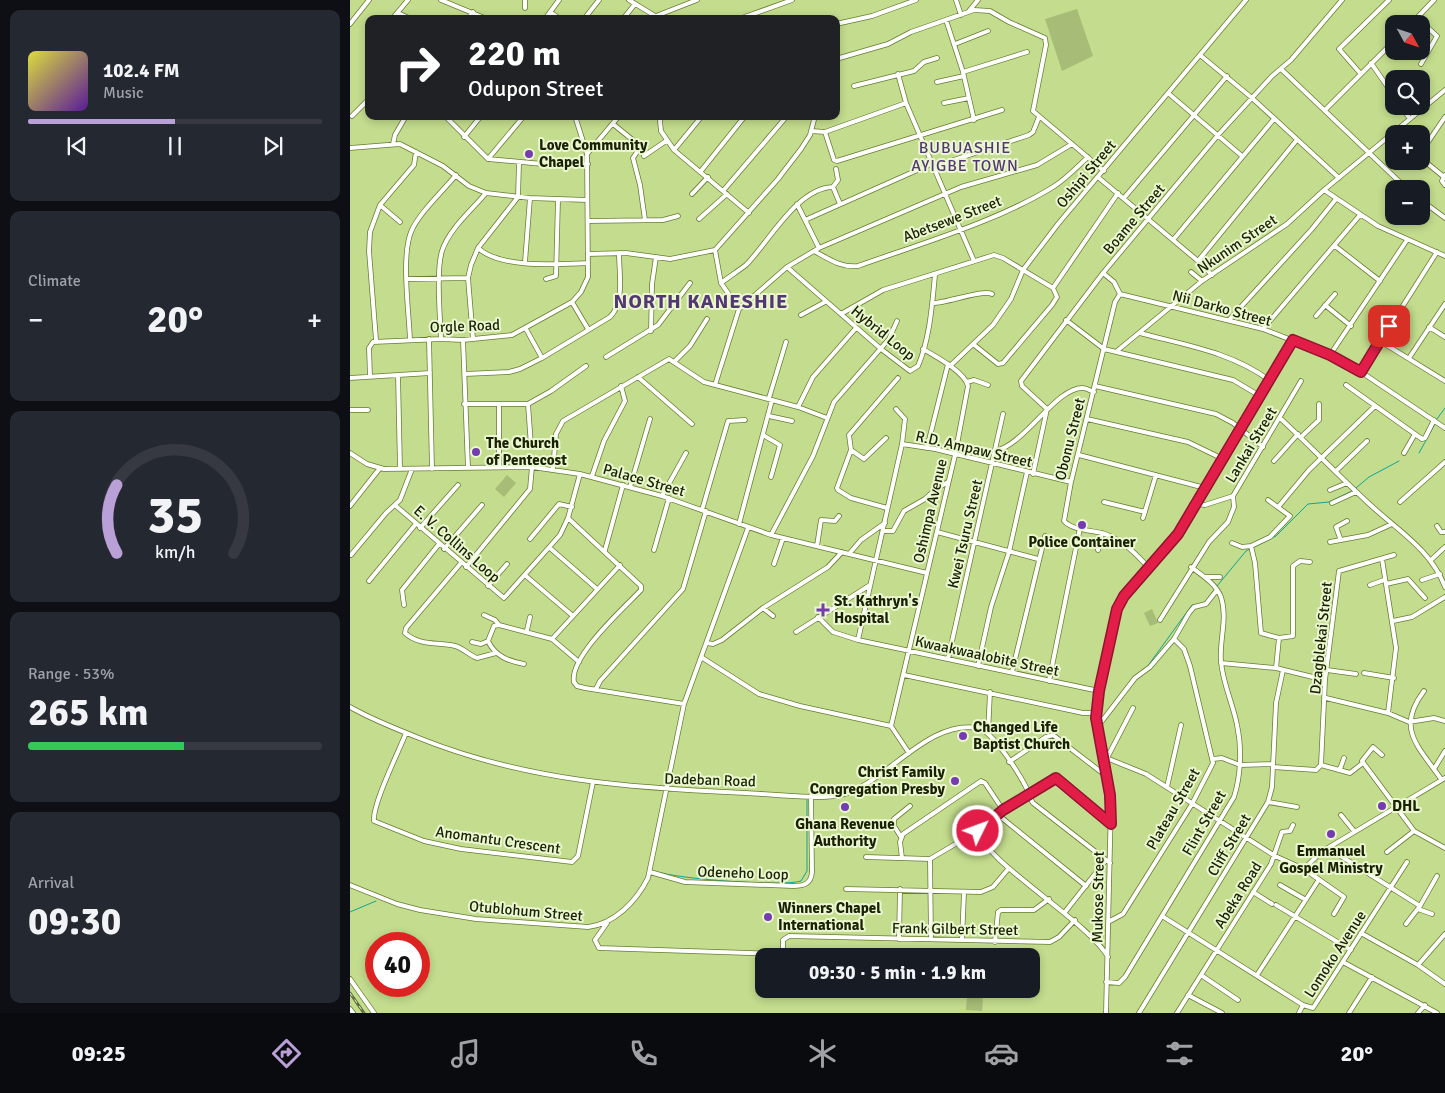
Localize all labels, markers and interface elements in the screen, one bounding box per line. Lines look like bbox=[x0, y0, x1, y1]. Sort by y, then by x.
north arrow bbox=[1385, 15, 1430, 60]
map controls bbox=[1385, 15, 1430, 225]
text: 220 m bbox=[468, 32, 561, 75]
icon: right bbox=[385, 35, 450, 100]
text: 102.4 FM bbox=[103, 59, 180, 83]
button: search bbox=[1385, 70, 1430, 115]
text: Odupon Street bbox=[468, 75, 603, 102]
text: Music bbox=[103, 83, 144, 103]
button: + bbox=[1385, 125, 1430, 170]
icon: previous bbox=[63, 132, 91, 160]
icon: pause bbox=[161, 132, 189, 160]
icon: next bbox=[259, 132, 287, 160]
place label: Love Community Chapel bbox=[539, 136, 648, 171]
street label: Oshipi Street bbox=[1052, 136, 1120, 212]
district label: BUBUASHIE AYIGBE TOWN bbox=[911, 138, 1019, 176]
marker: Love Community Chapel bbox=[523, 148, 535, 160]
street label: Boame Street bbox=[1099, 180, 1169, 258]
button: − bbox=[1385, 180, 1430, 225]
street label: Abetsewe Street bbox=[900, 192, 1004, 246]
street label: Nkunim Street bbox=[1194, 211, 1280, 277]
text: Climate bbox=[28, 271, 81, 291]
street label: Nii Darko Street bbox=[1171, 286, 1273, 330]
district label: NORTH KANESHIE bbox=[614, 289, 788, 314]
text: 20° bbox=[147, 296, 203, 343]
street label: Hybrid Loop bbox=[847, 302, 919, 364]
text: − bbox=[28, 303, 43, 337]
text: + bbox=[307, 303, 322, 337]
pin bbox=[1368, 305, 1410, 347]
icon: arrive bbox=[1375, 312, 1403, 340]
street label: Orgle Road bbox=[430, 316, 501, 336]
street label: Obonu Street bbox=[1051, 396, 1089, 482]
street label: Lankai Street bbox=[1221, 404, 1281, 486]
street label: R.D. Ampaw Street bbox=[914, 427, 1034, 471]
place label: The Church of Pentecost bbox=[486, 434, 567, 469]
marker: The Church of Pentecost bbox=[470, 446, 482, 458]
street label: Oshimpa Avenue bbox=[909, 457, 951, 565]
street label: Palace Street bbox=[601, 460, 687, 500]
street label: Kwei Tsuru Street bbox=[944, 478, 986, 590]
text: 35 bbox=[147, 483, 203, 547]
street label: E. V. Collins Loop bbox=[410, 502, 504, 586]
marker: Police Container bbox=[1076, 519, 1088, 531]
place label: Police Container bbox=[1028, 533, 1136, 551]
text: km/h bbox=[155, 541, 195, 563]
street label: Dzagblekai Street bbox=[1306, 581, 1336, 695]
place label: St. Kathryn's Hospital bbox=[834, 592, 919, 627]
marker: St. Kathryn's Hospital bbox=[816, 603, 830, 617]
street label: Kwaakwaalobite Street bbox=[913, 632, 1061, 680]
text: Range · 53% bbox=[28, 664, 114, 684]
text: 265 km bbox=[28, 689, 149, 736]
place label: Changed Life Baptist Church bbox=[973, 718, 1070, 753]
marker: Changed Life Baptist Church bbox=[957, 730, 969, 742]
place label: Christ Family Congregation Presby bbox=[810, 763, 946, 798]
street label: Plateau Street bbox=[1142, 765, 1204, 853]
street label: Dadeban Road bbox=[664, 769, 756, 791]
marker: Christ Family Congregation Presby bbox=[949, 775, 961, 787]
street label: Flint Street bbox=[1178, 787, 1230, 859]
place label: DHL bbox=[1392, 797, 1420, 815]
marker: DHL bbox=[1376, 800, 1388, 812]
marker: Ghana Revenue Authority bbox=[839, 801, 851, 813]
position arrow bbox=[951, 804, 1003, 856]
street label: Cliff Street bbox=[1203, 811, 1255, 879]
place label: Ghana Revenue Authority bbox=[795, 815, 895, 850]
street label: Anomantu Crescent bbox=[434, 822, 562, 858]
marker: Emmanuel Gospel Ministry bbox=[1325, 828, 1337, 840]
place label: Emmanuel Gospel Ministry bbox=[1279, 842, 1383, 877]
street label: Mukose Street bbox=[1088, 851, 1108, 943]
street label: Abeka Road bbox=[1210, 858, 1266, 932]
street label: Odeneho Loop bbox=[697, 862, 789, 884]
text: Arrival bbox=[28, 873, 74, 893]
street label: Otublohum Street bbox=[468, 897, 584, 925]
text: 09:30 bbox=[28, 898, 121, 945]
place label: Winners Chapel International bbox=[778, 899, 881, 934]
street label: Lomoko Avenue bbox=[1300, 907, 1370, 1001]
marker: Winners Chapel International bbox=[762, 911, 774, 923]
street label: Frank Gilbert Street bbox=[892, 919, 1018, 939]
speed limit sign: 40 bbox=[365, 932, 430, 997]
text: 09:30 · 5 min · 1.9 km bbox=[809, 961, 986, 985]
icon: directions bbox=[269, 1036, 304, 1071]
icon: music bbox=[448, 1036, 483, 1071]
icon: phone bbox=[626, 1036, 661, 1071]
icon: climate bbox=[805, 1036, 840, 1071]
icon: car bbox=[984, 1036, 1019, 1071]
icon: filters bbox=[1162, 1036, 1197, 1071]
text: 09:25 bbox=[72, 1040, 126, 1067]
text: 20° bbox=[1341, 1040, 1373, 1067]

